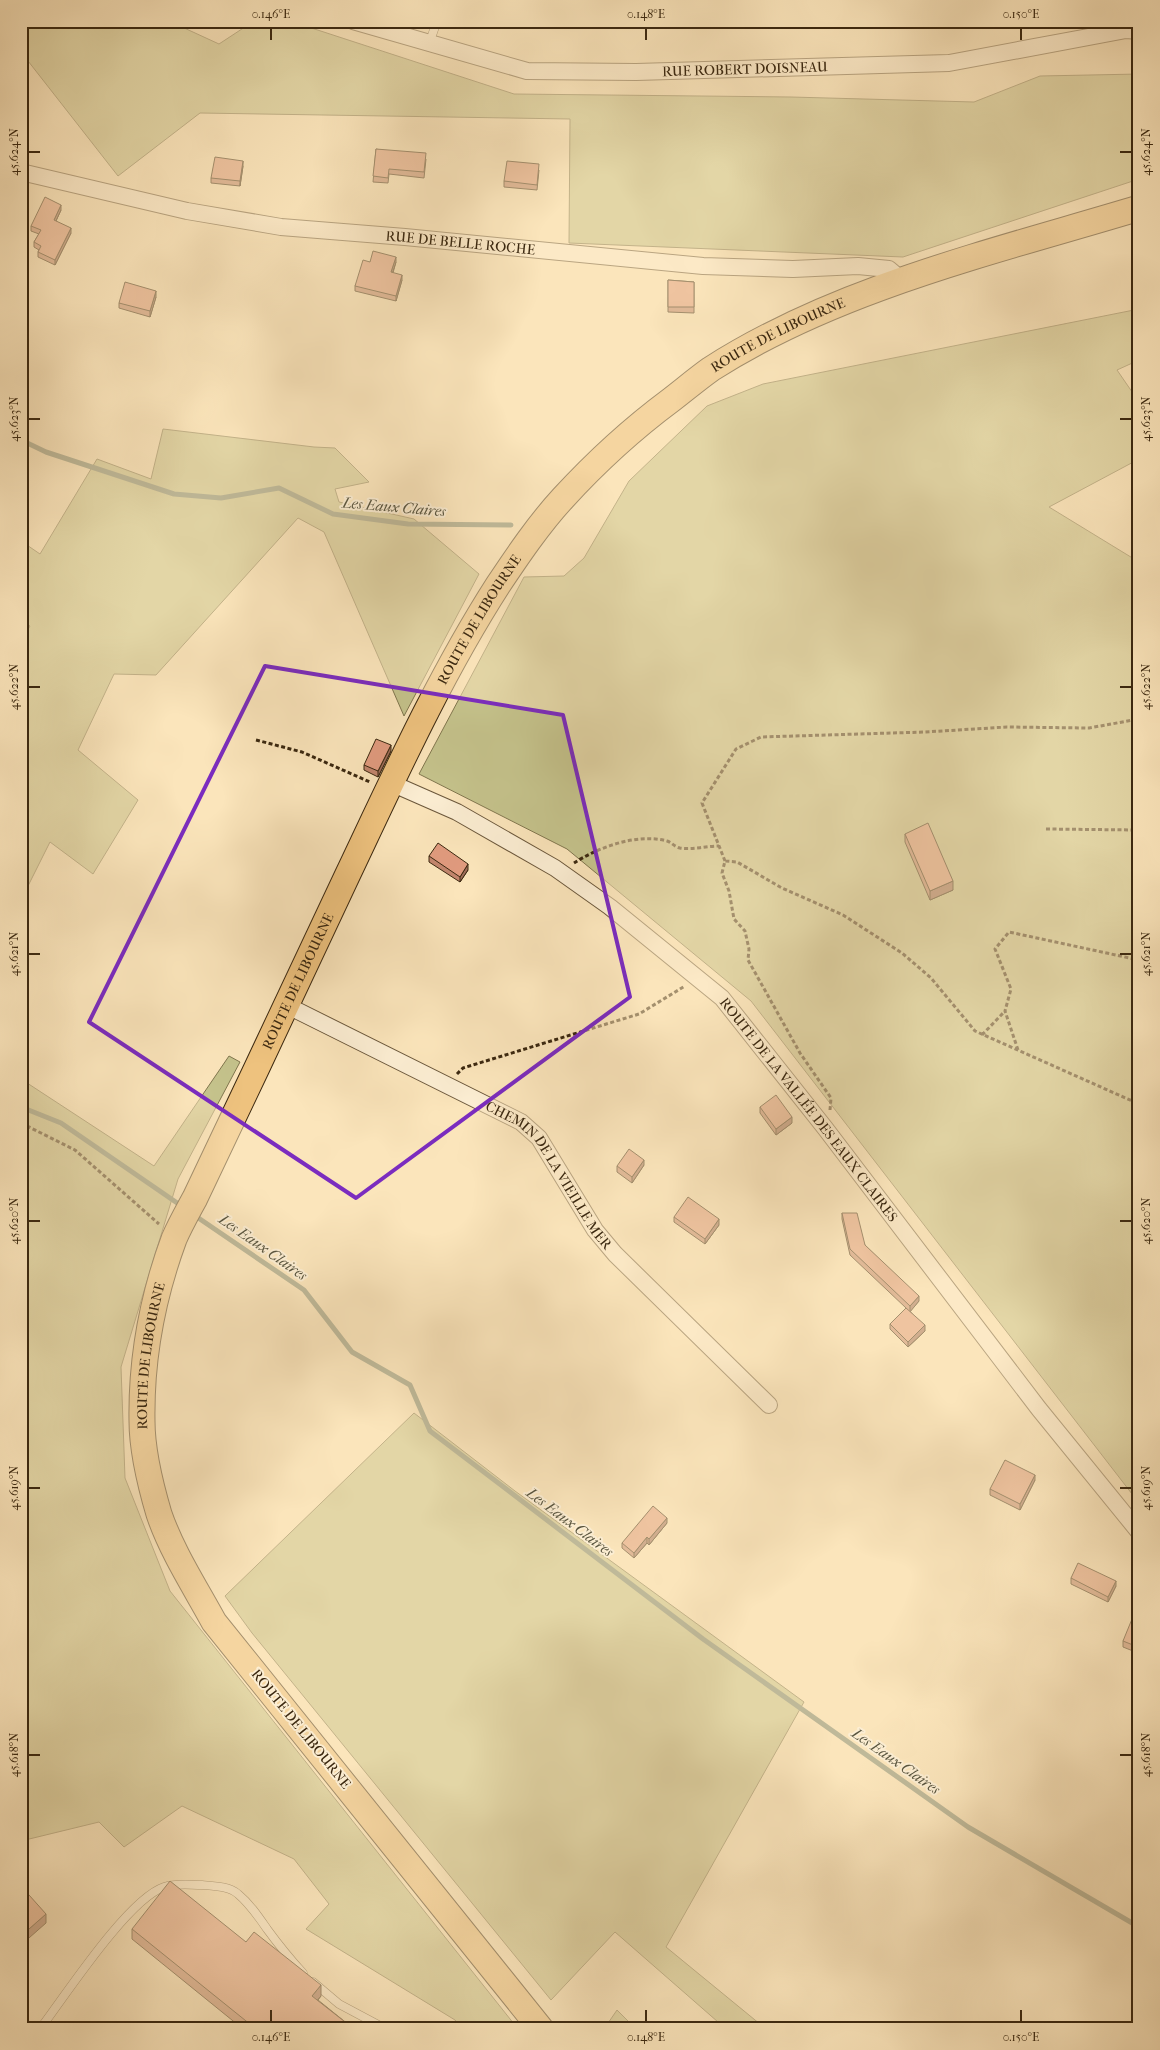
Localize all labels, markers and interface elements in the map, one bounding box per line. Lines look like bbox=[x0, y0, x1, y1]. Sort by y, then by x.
text: 0.146°E bbox=[252, 7, 290, 21]
text: 0.148°E bbox=[627, 7, 665, 21]
text: 0.150°E bbox=[1003, 7, 1039, 21]
street label: RUE ROBERT DOISNEAU bbox=[662, 58, 828, 80]
text: 45.624°N bbox=[7, 128, 21, 176]
text: 45.624°N bbox=[1139, 128, 1153, 176]
street label: RUE DE BELLE ROCHE bbox=[385, 227, 536, 258]
street label: ROUTE DE LIBOURNE bbox=[707, 294, 848, 376]
text: 45.623°N bbox=[7, 396, 21, 442]
text: 45.623°N bbox=[1139, 396, 1153, 442]
water label: Les Eaux Claires bbox=[341, 493, 447, 521]
street label: ROUTE DE LIBOURNE bbox=[433, 551, 525, 687]
text: 45.622°N bbox=[7, 664, 21, 710]
text: 45.622°N bbox=[1139, 664, 1153, 710]
street label: ROUTE DE LIBOURNE bbox=[258, 910, 337, 1052]
text: 45.621°N bbox=[7, 932, 21, 976]
text: 45.621°N bbox=[1139, 932, 1153, 976]
street label: ROUTE DE LA VALLÉE DES EAUX CLAIRES bbox=[716, 994, 902, 1225]
street label: CHEMIN DE LA VIEILLE MER bbox=[483, 1097, 616, 1253]
text: 45.620°N bbox=[7, 1197, 21, 1245]
text: 45.620°N bbox=[1139, 1197, 1153, 1245]
water label: Les Eaux Claires bbox=[215, 1209, 311, 1284]
street label: ROUTE DE LIBOURNE bbox=[133, 1280, 168, 1430]
text: 45.619°N bbox=[7, 1466, 21, 1510]
text: 45.619°N bbox=[1139, 1466, 1153, 1510]
water label: Les Eaux Claires bbox=[522, 1483, 617, 1561]
street label: ROUTE DE LIBOURNE bbox=[248, 1666, 355, 1792]
water label: Les Eaux Claires bbox=[848, 1723, 944, 1798]
text: 45.618°N bbox=[7, 1733, 21, 1777]
text: 45.618°N bbox=[1139, 1733, 1153, 1777]
text: 0.146°E bbox=[252, 2030, 290, 2044]
text: 0.148°E bbox=[627, 2030, 665, 2044]
text: 0.150°E bbox=[1003, 2030, 1039, 2044]

